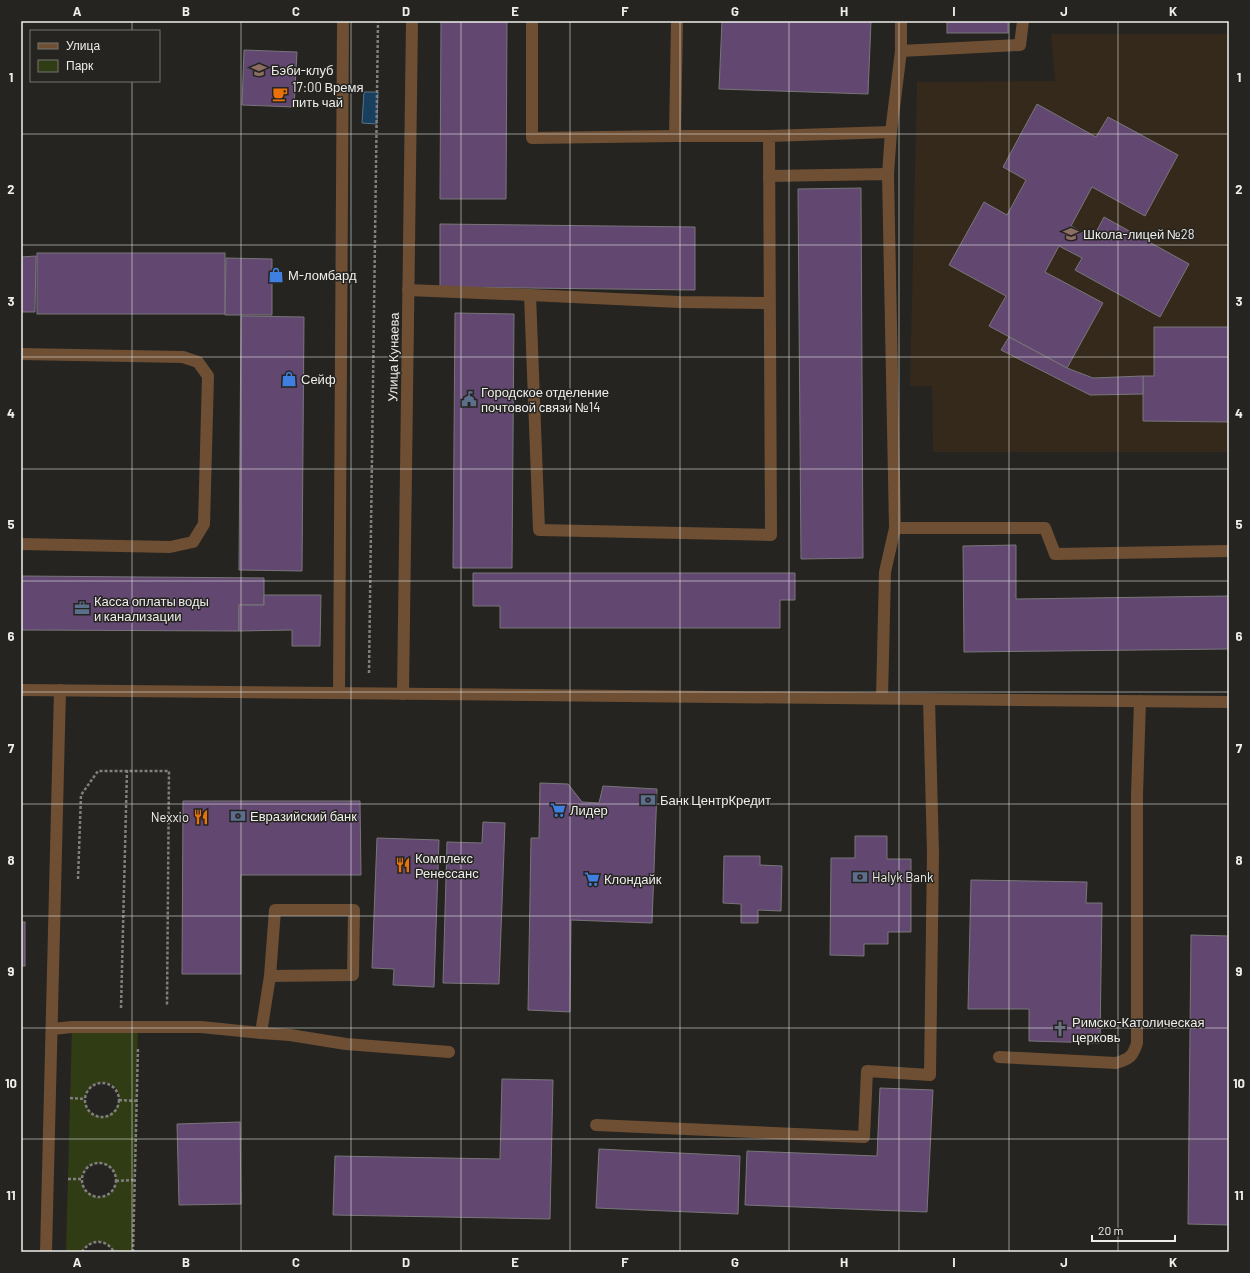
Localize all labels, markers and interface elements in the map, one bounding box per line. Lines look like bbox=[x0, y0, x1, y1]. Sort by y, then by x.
text: A bbox=[73, 3, 82, 19]
text: B bbox=[182, 3, 190, 19]
text: C bbox=[292, 3, 300, 19]
text: D bbox=[402, 3, 410, 19]
text: E bbox=[511, 3, 519, 19]
text: F bbox=[621, 3, 629, 19]
text: G bbox=[731, 3, 739, 19]
text: H bbox=[840, 3, 848, 19]
text: I bbox=[952, 3, 956, 19]
text: J bbox=[1060, 3, 1068, 19]
text: K bbox=[1169, 3, 1177, 19]
legend bbox=[30, 30, 160, 82]
text: Улица bbox=[66, 38, 100, 53]
text: Парк bbox=[66, 58, 94, 73]
school or university icon: Бэби-клуб bbox=[250, 61, 268, 79]
place label: Бэби-клуб bbox=[271, 62, 334, 78]
text: 1 bbox=[9, 69, 13, 85]
text: 1 bbox=[1237, 69, 1241, 85]
place label: 17:00 Время пить чай bbox=[292, 79, 364, 110]
cafe icon: 17:00 Время пить чай bbox=[271, 85, 289, 103]
text: 2 bbox=[7, 181, 15, 197]
text: 2 bbox=[1235, 181, 1243, 197]
school or university icon: Школа-лицей №28 bbox=[1062, 225, 1080, 243]
place label: Школа-лицей №28 bbox=[1083, 226, 1195, 242]
shop icon: М-ломбард bbox=[267, 266, 285, 284]
place label: М-ломбард bbox=[288, 267, 357, 283]
text: 3 bbox=[7, 293, 15, 309]
text: 3 bbox=[1235, 293, 1243, 309]
street label: Улица Кунаева bbox=[384, 311, 402, 402]
shop icon: Сейф bbox=[280, 370, 298, 388]
place label: Сейф bbox=[301, 371, 336, 387]
place label: Городское отделение почтовой связи №14 bbox=[481, 384, 609, 415]
public building icon: Городское отделение почтовой связи №14 bbox=[460, 390, 478, 408]
text: 4 bbox=[7, 405, 15, 421]
text: 4 bbox=[1235, 405, 1243, 421]
text: 5 bbox=[7, 516, 15, 532]
text: 5 bbox=[1235, 516, 1243, 532]
place label: Касса оплаты воды и канализации bbox=[94, 593, 209, 624]
office icon: Касса оплаты воды и канализации bbox=[73, 599, 91, 617]
text: 6 bbox=[8, 628, 15, 644]
text: 6 bbox=[1236, 628, 1243, 644]
text: 7 bbox=[8, 740, 15, 756]
text: 7 bbox=[1236, 740, 1243, 756]
bank icon: Банк ЦентрКредит bbox=[639, 791, 657, 809]
place label: Банк ЦентрКредит bbox=[660, 792, 771, 808]
supermarket icon: Лидер bbox=[549, 801, 567, 819]
place label: Лидер bbox=[570, 802, 608, 818]
bank icon: Евразийский банк bbox=[229, 807, 247, 825]
restaurant icon: Nexxio bbox=[192, 808, 210, 826]
place label: Евразийский банк bbox=[250, 808, 357, 824]
place label: Nexxio bbox=[151, 809, 189, 825]
place label: Комплекс Ренессанс bbox=[415, 850, 479, 881]
text: 8 bbox=[7, 852, 15, 868]
text: 8 bbox=[1235, 852, 1243, 868]
restaurant icon: Комплекс Ренессанс bbox=[394, 856, 412, 874]
bank icon: Halyk Bank bbox=[851, 868, 869, 886]
place label: Halyk Bank bbox=[872, 869, 934, 885]
supermarket icon: Клондайк bbox=[583, 870, 601, 888]
place label: Клондайк bbox=[604, 871, 662, 887]
text: 9 bbox=[8, 963, 15, 979]
text: 9 bbox=[1236, 963, 1243, 979]
place label: Римско-Католическая церковь bbox=[1072, 1014, 1204, 1045]
church icon: Римско-Католическая церковь bbox=[1051, 1020, 1069, 1038]
text: 10 bbox=[5, 1075, 17, 1091]
text: 10 bbox=[1233, 1075, 1245, 1091]
text: 11 bbox=[6, 1187, 16, 1203]
text: 11 bbox=[1234, 1187, 1244, 1203]
scale bar bbox=[1092, 1217, 1175, 1243]
text: 20 m bbox=[1098, 1223, 1124, 1237]
text: A bbox=[73, 1254, 82, 1270]
text: B bbox=[182, 1254, 190, 1270]
text: C bbox=[292, 1254, 300, 1270]
text: D bbox=[402, 1254, 410, 1270]
text: E bbox=[511, 1254, 519, 1270]
text: F bbox=[621, 1254, 629, 1270]
text: G bbox=[731, 1254, 739, 1270]
text: H bbox=[840, 1254, 848, 1270]
text: I bbox=[952, 1254, 956, 1270]
text: J bbox=[1060, 1254, 1068, 1270]
text: K bbox=[1169, 1254, 1177, 1270]

